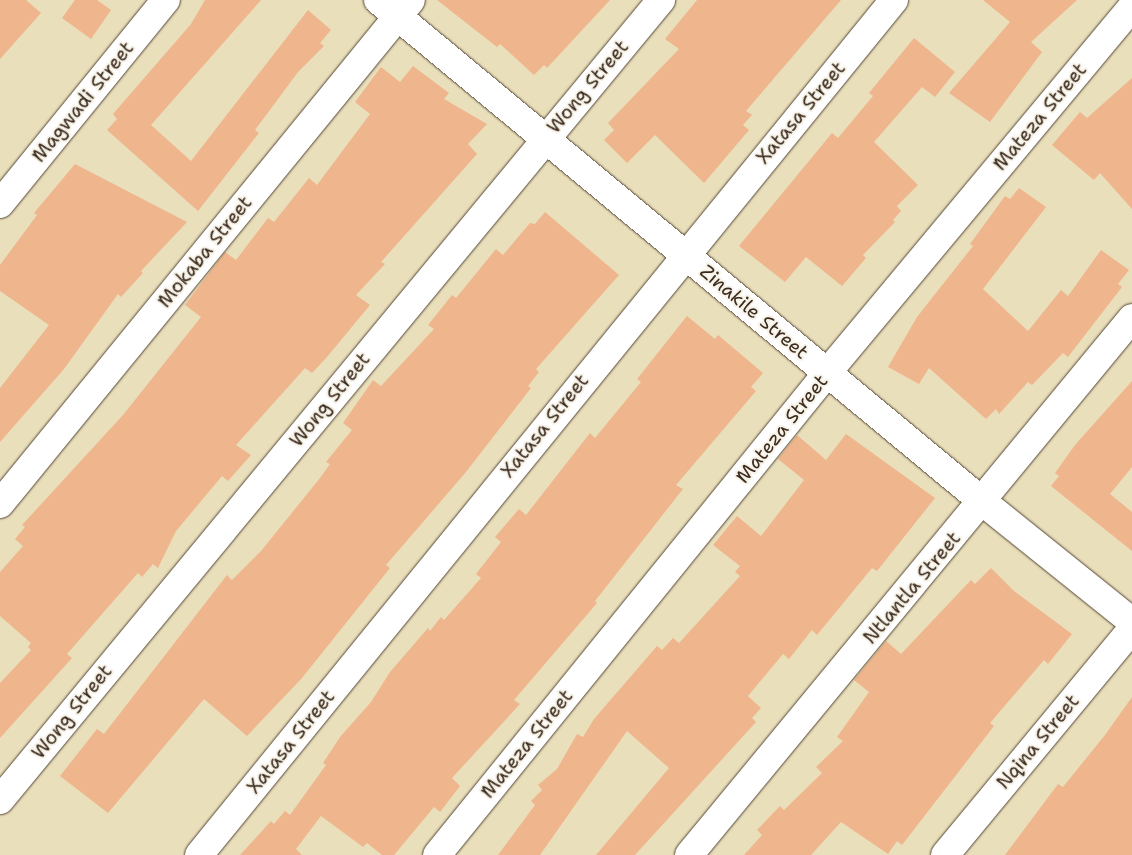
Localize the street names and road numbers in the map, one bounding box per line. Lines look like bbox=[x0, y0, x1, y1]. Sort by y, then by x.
street label: Wong Street bbox=[542, 36, 634, 138]
street label: Magwadi Street bbox=[27, 37, 139, 167]
street label: Xatasa Street bbox=[752, 57, 850, 169]
street label: Mateza Street bbox=[989, 59, 1091, 175]
street label: Mokaba Street bbox=[153, 192, 257, 312]
street label: Zinakile Street bbox=[695, 260, 813, 364]
street label: Wong Street bbox=[285, 348, 375, 452]
street label: Xatasa Street bbox=[496, 370, 594, 482]
street label: Mateza Street bbox=[731, 370, 833, 488]
street label: Ntlantla Street bbox=[859, 527, 965, 649]
street label: Wong Street bbox=[27, 660, 117, 764]
street label: Mateza Street bbox=[476, 685, 578, 803]
street label: Xatasa Street bbox=[242, 686, 340, 798]
street label: Nqina Street bbox=[992, 690, 1084, 794]

